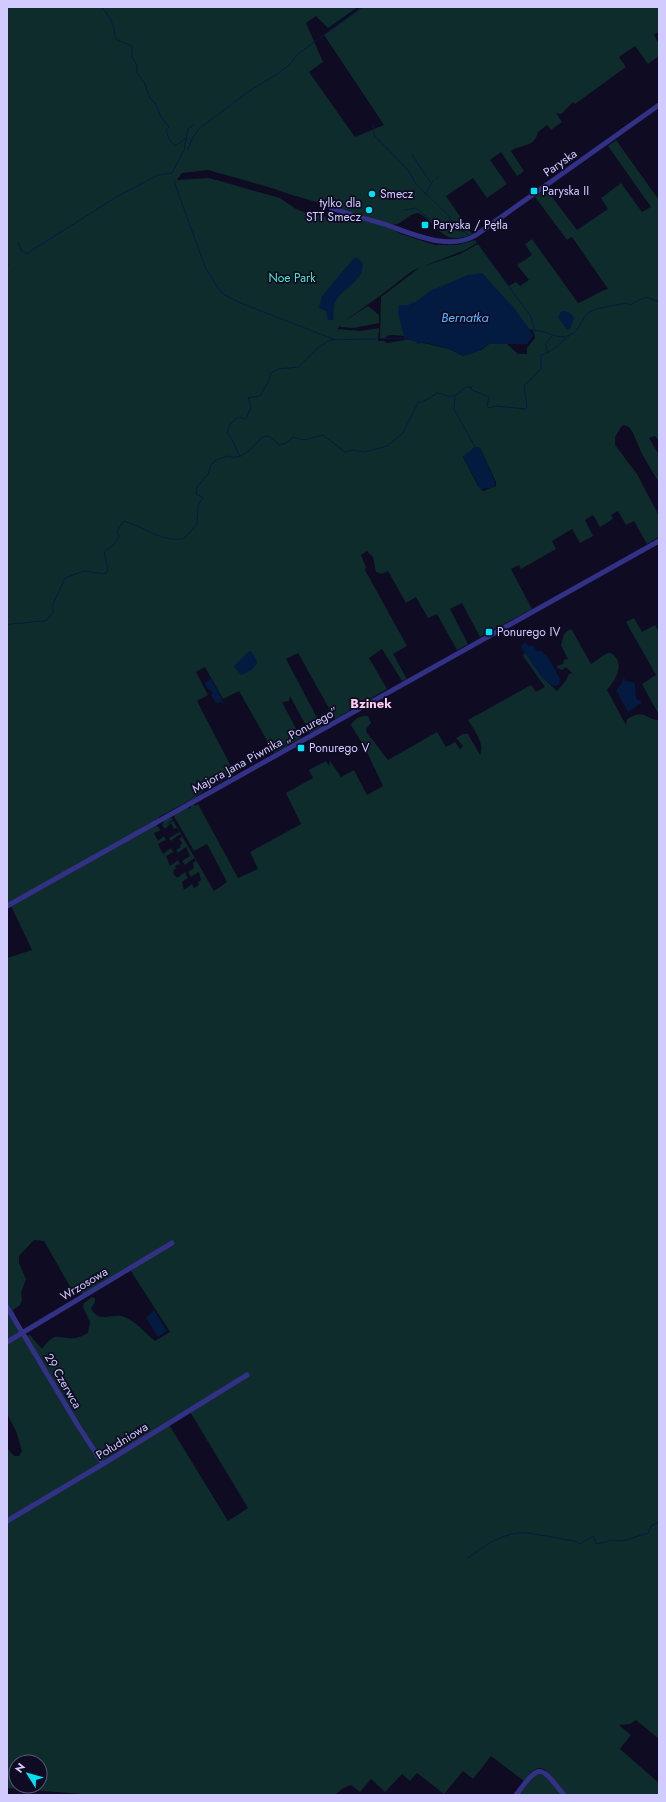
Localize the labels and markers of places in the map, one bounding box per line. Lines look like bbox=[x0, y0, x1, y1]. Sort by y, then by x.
place label: Paryska II bbox=[542, 182, 589, 200]
place label: Smecz bbox=[380, 185, 414, 203]
marker: Paryska II bbox=[529, 186, 539, 196]
marker: Smecz bbox=[367, 189, 377, 199]
place label: tylko dla STT Smecz bbox=[306, 194, 361, 226]
marker: tylko dla STT Smecz bbox=[364, 205, 374, 215]
place label: Paryska / Pętla bbox=[433, 216, 508, 234]
marker: Paryska / Pętla bbox=[420, 220, 430, 230]
place label: Ponurego IV bbox=[497, 623, 560, 641]
marker: Ponurego IV bbox=[484, 627, 494, 637]
place label: Ponurego V bbox=[309, 739, 369, 757]
marker: Ponurego V bbox=[296, 743, 306, 753]

